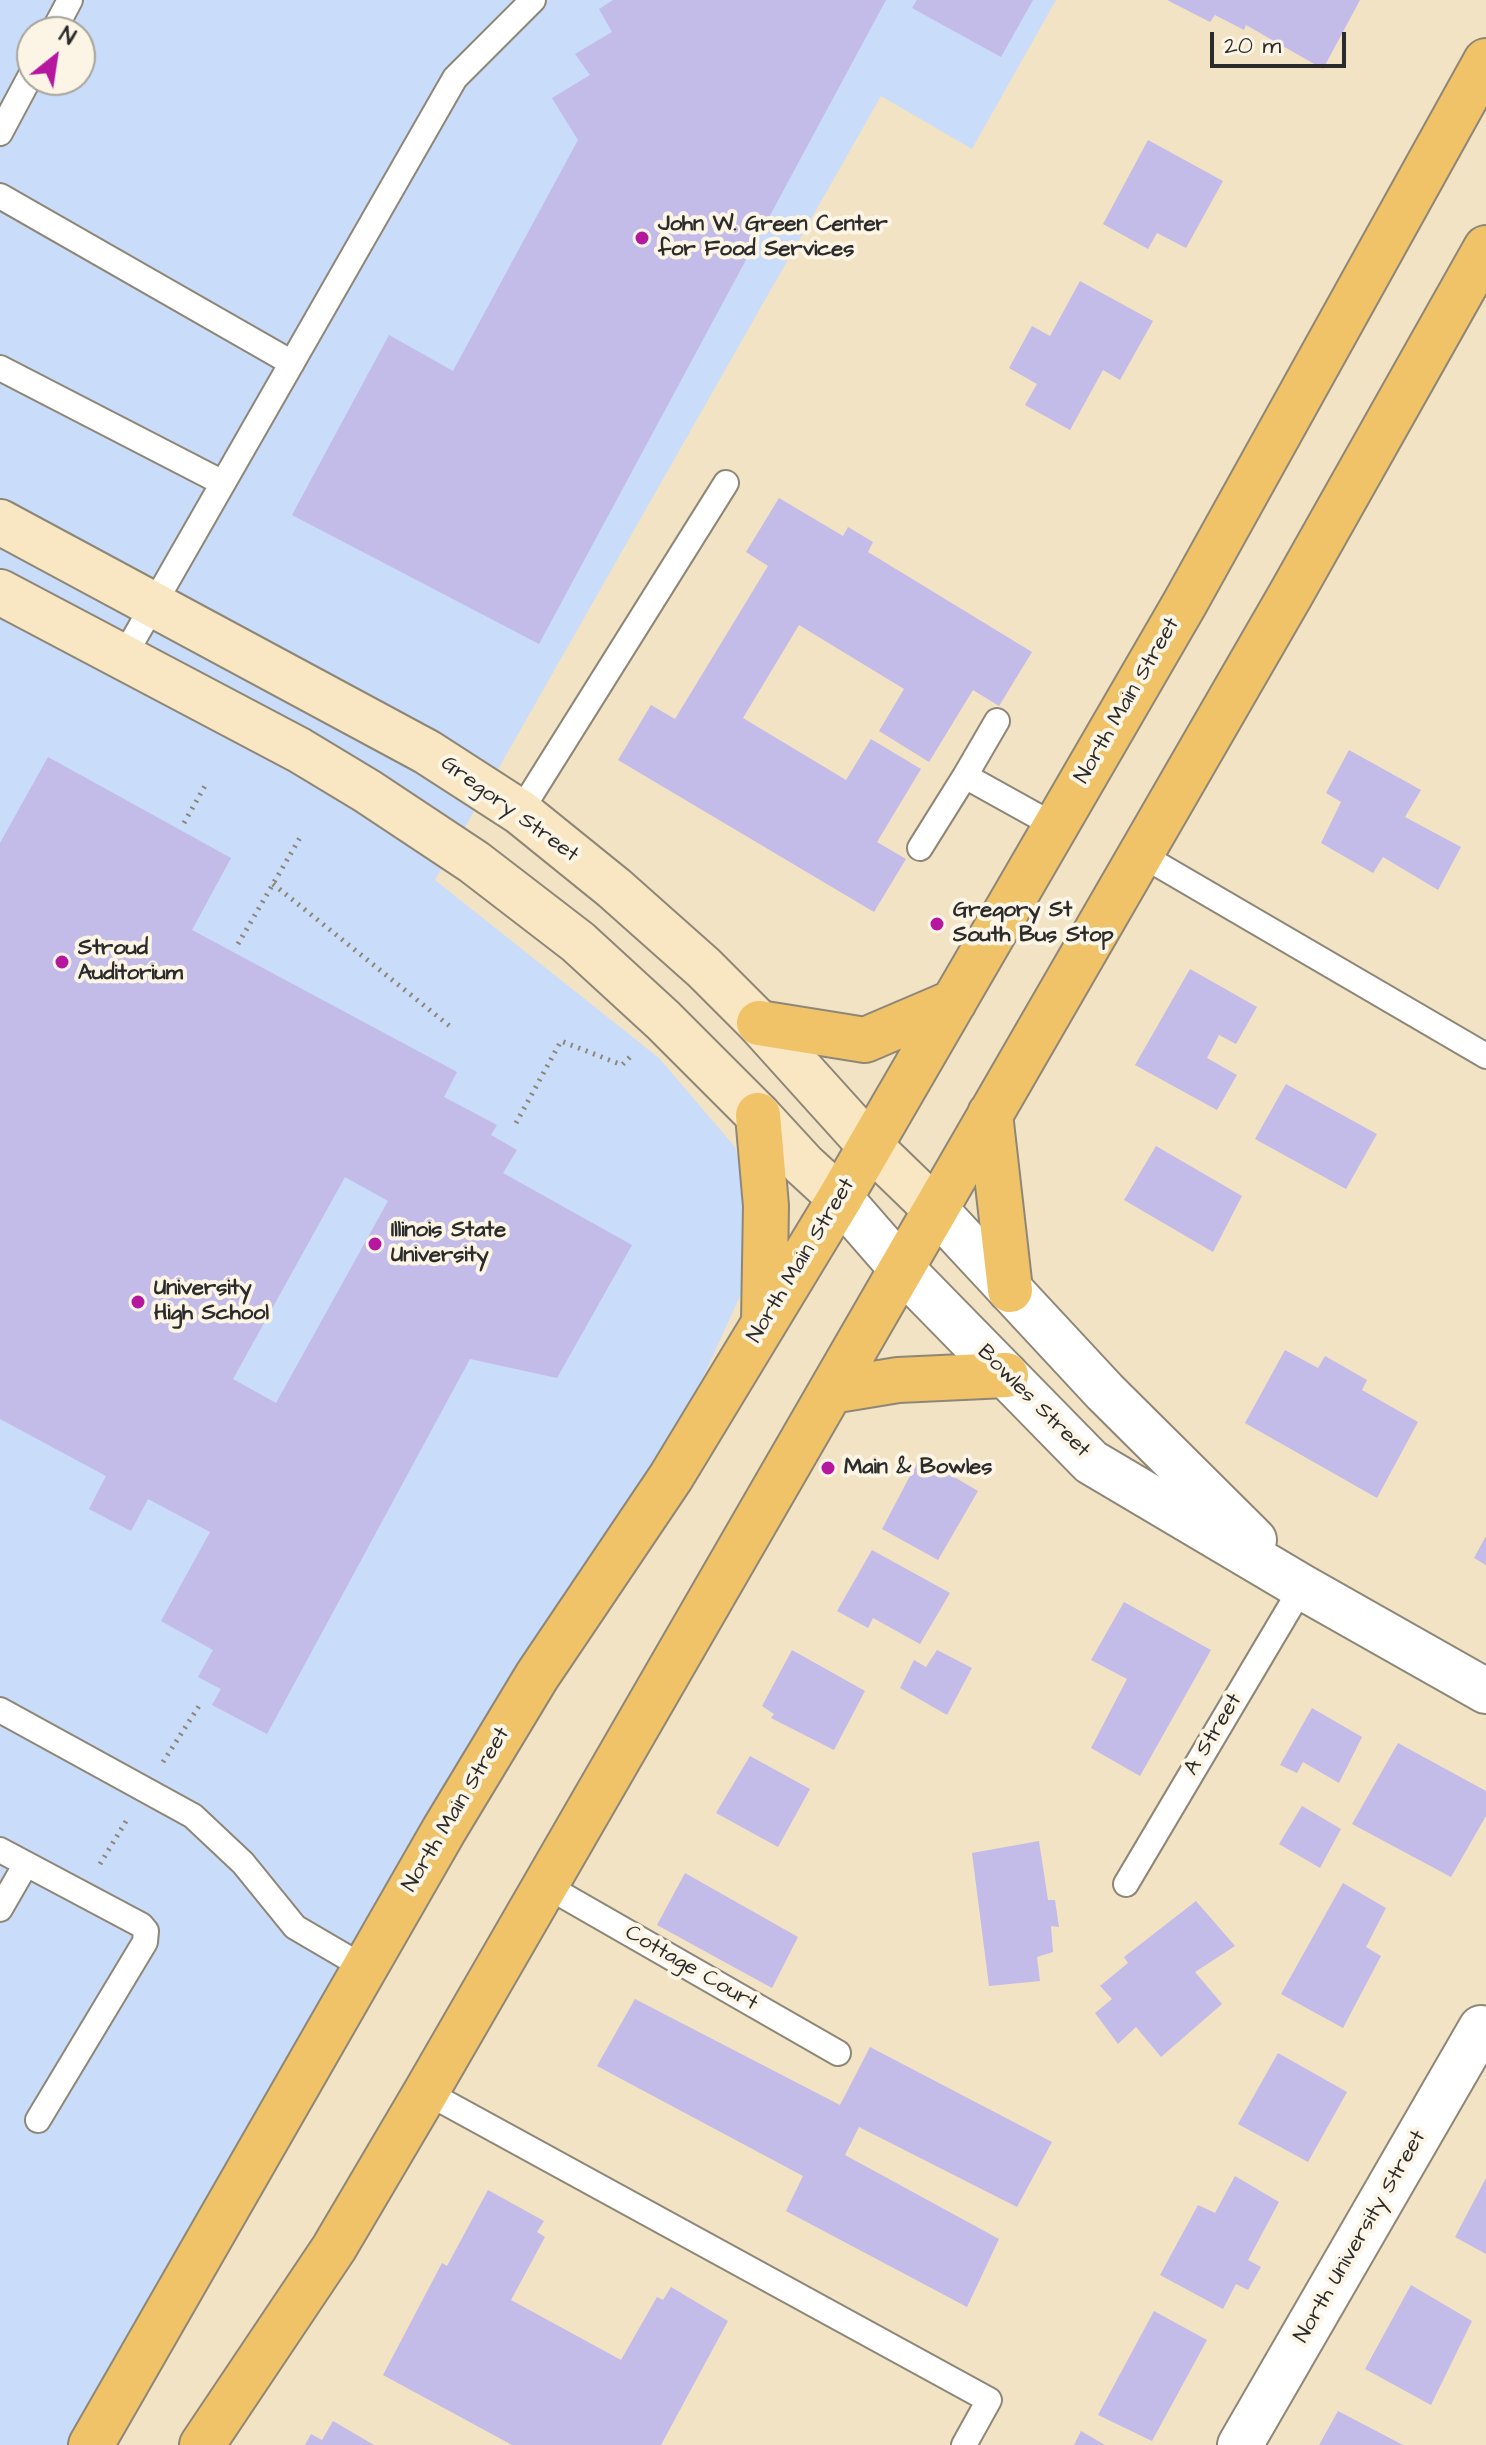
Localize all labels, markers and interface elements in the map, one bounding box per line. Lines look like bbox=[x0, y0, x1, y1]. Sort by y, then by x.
north arrow bbox=[16, 16, 96, 96]
scale bar bbox=[1214, 16, 1350, 66]
text: N bbox=[54, 20, 81, 53]
text: 20 m bbox=[1224, 29, 1281, 63]
place label: John W. Green Center for Food Services bbox=[658, 212, 888, 264]
marker: John W. Green Center for Food Services bbox=[633, 229, 651, 247]
street label: North Main Street bbox=[1070, 613, 1186, 789]
street label: Gregory Street bbox=[435, 751, 583, 869]
place label: Gregory St South Bus Stop bbox=[953, 898, 1114, 950]
marker: Gregory St South Bus Stop bbox=[928, 915, 946, 933]
place label: Stroud Auditorium bbox=[78, 936, 183, 988]
marker: Stroud Auditorium bbox=[53, 953, 71, 971]
street label: North Main Street bbox=[742, 1174, 862, 1348]
place label: Illinois State University bbox=[391, 1218, 506, 1270]
marker: Illinois State University bbox=[366, 1235, 384, 1253]
place label: University High School bbox=[154, 1276, 269, 1328]
marker: University High School bbox=[129, 1293, 147, 1311]
street label: Bowles Street bbox=[971, 1340, 1095, 1464]
place label: Main & Bowles bbox=[844, 1455, 992, 1481]
marker: Main & Bowles bbox=[819, 1459, 837, 1477]
street label: A Street bbox=[1179, 1689, 1249, 1781]
street label: North Main Street bbox=[397, 1723, 517, 1897]
street label: Cottage Court bbox=[620, 1920, 762, 2018]
street label: North University Street bbox=[1289, 2126, 1433, 2348]

